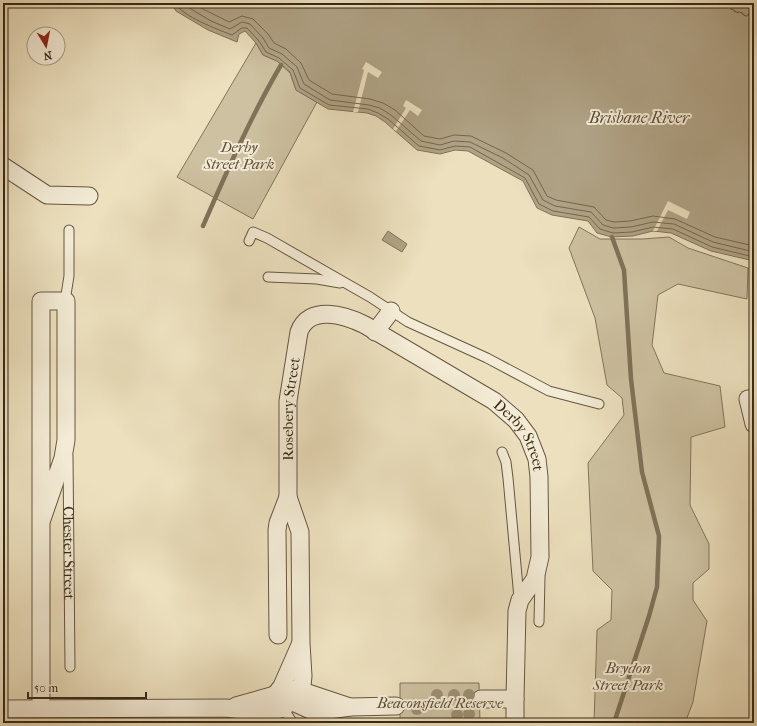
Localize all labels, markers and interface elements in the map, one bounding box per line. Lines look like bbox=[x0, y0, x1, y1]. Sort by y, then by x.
north arrow bbox=[26, 26, 66, 66]
text: N bbox=[42, 48, 53, 63]
water label: Brisbane River bbox=[588, 108, 691, 127]
park label: Derby Street Park bbox=[203, 138, 274, 173]
street label: Rosebery Street bbox=[279, 355, 304, 461]
street label: Derby Street bbox=[490, 396, 547, 473]
street label: Chester Street bbox=[59, 506, 78, 600]
park label: Brydon Street Park bbox=[592, 659, 663, 694]
scale bar bbox=[28, 674, 146, 700]
text: 50 m bbox=[34, 681, 58, 695]
park label: Beaconsfield Reserve bbox=[376, 694, 504, 712]

